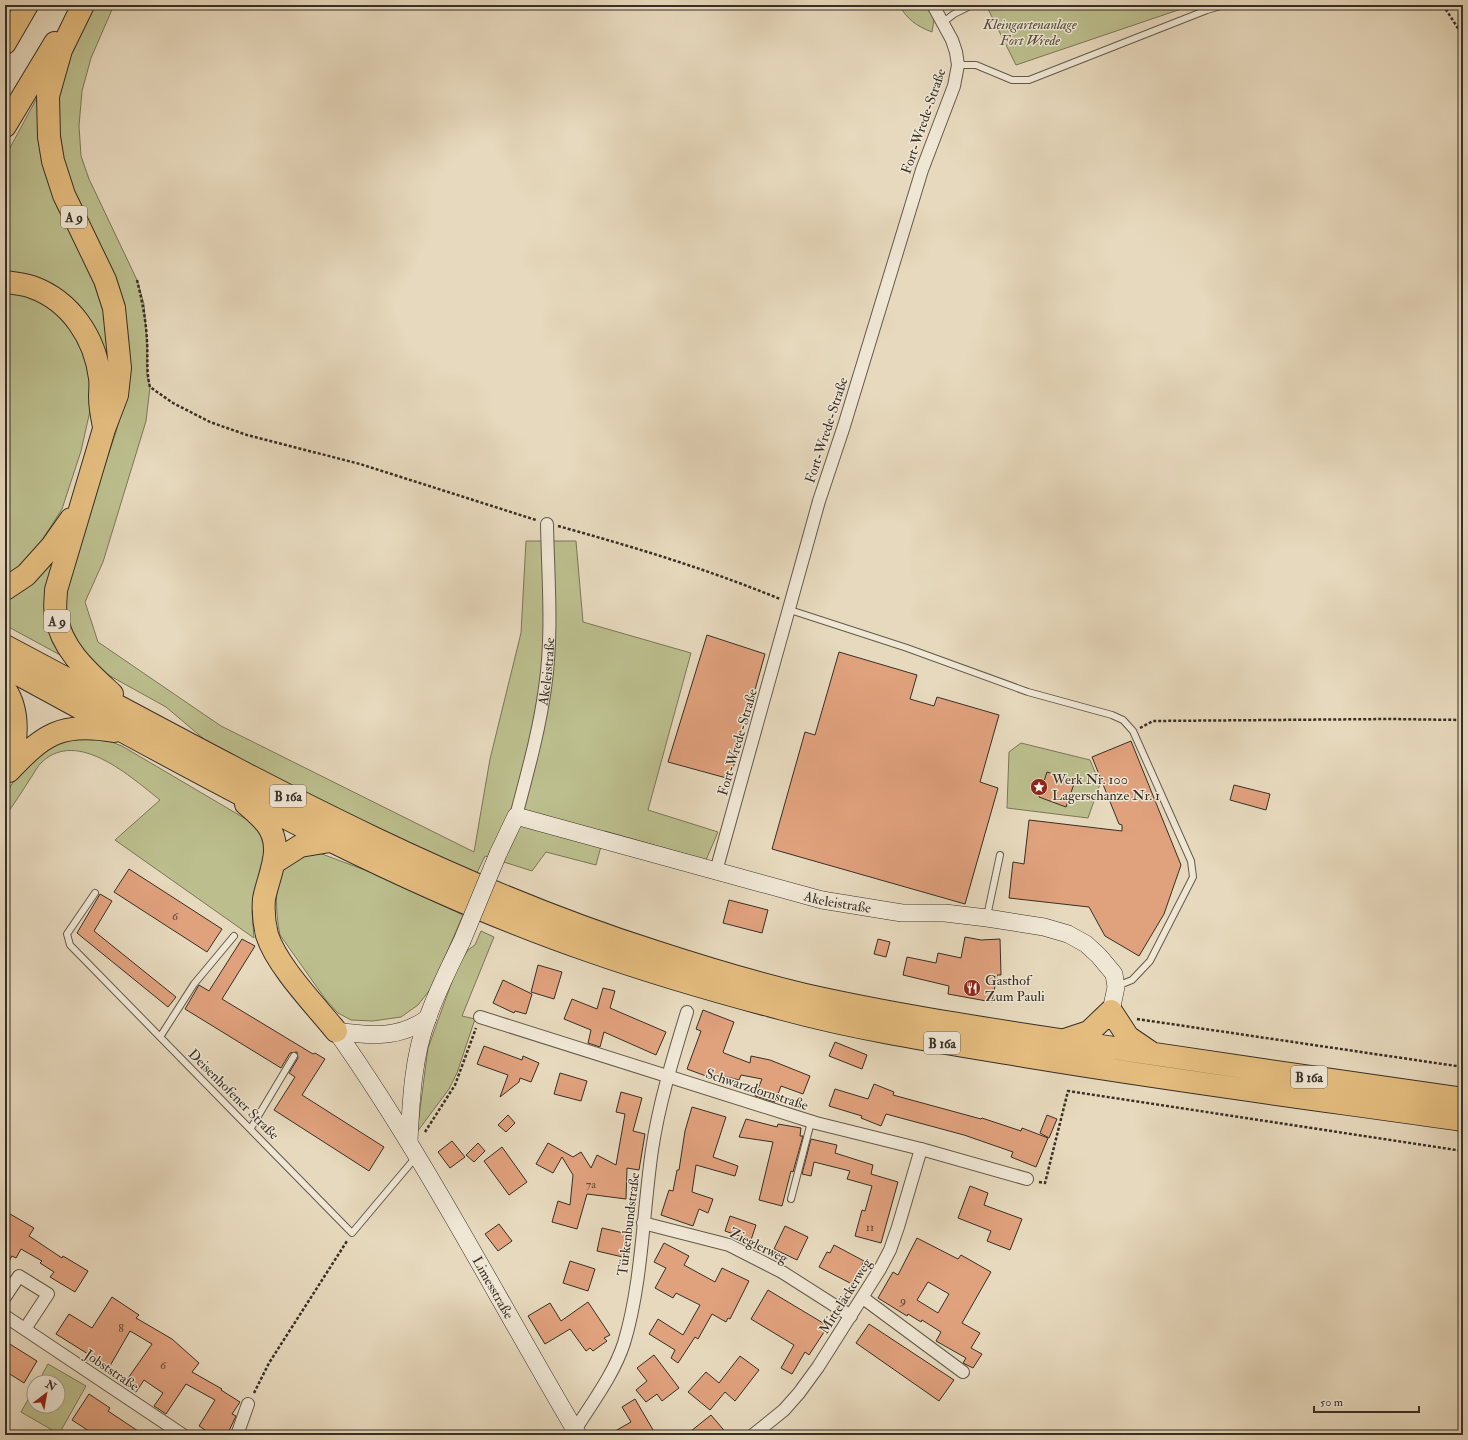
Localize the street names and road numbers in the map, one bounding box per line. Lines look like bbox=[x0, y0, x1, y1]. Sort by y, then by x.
street label: Fort-Wrede-Straße bbox=[897, 66, 950, 176]
road number: A 9 bbox=[61, 206, 87, 228]
street label: Fort-Wrede-Straße bbox=[801, 375, 852, 485]
road number: A 9 bbox=[44, 610, 70, 632]
street label: Akeleistraße bbox=[534, 637, 558, 708]
street label: Fort-Wrede-Straße bbox=[714, 687, 761, 798]
road number: B 16a bbox=[270, 785, 306, 807]
street label: Akeleistraße bbox=[801, 887, 872, 917]
road number: B 16a bbox=[924, 1032, 960, 1054]
street label: Deisenhofener Straße bbox=[185, 1045, 283, 1143]
street label: Schwarzdornstraße bbox=[703, 1065, 810, 1114]
road number: B 16a bbox=[1291, 1066, 1327, 1088]
street label: Türkenbundstraße bbox=[614, 1171, 643, 1277]
street label: Zieglerweg bbox=[727, 1224, 792, 1267]
street label: Limesstraße bbox=[468, 1253, 517, 1322]
street label: Mitteläckerweg bbox=[815, 1254, 876, 1337]
street label: Jobststraße bbox=[80, 1345, 142, 1395]

